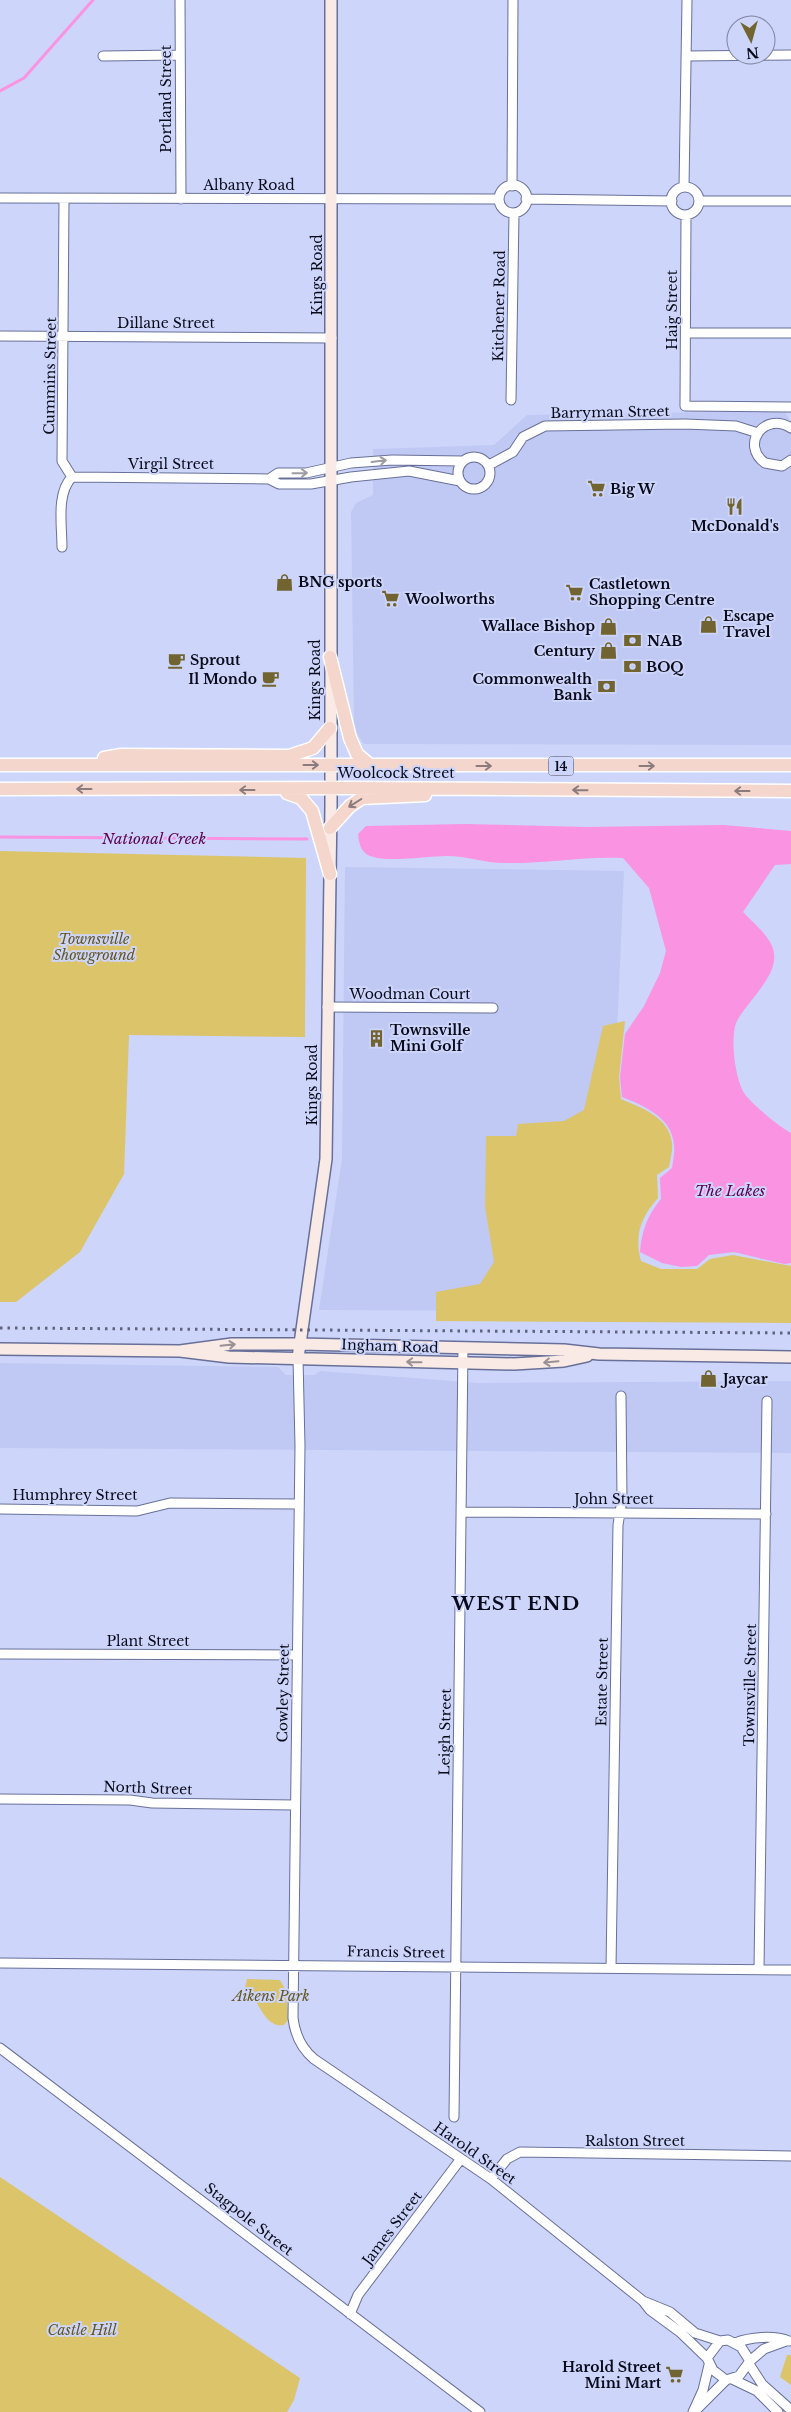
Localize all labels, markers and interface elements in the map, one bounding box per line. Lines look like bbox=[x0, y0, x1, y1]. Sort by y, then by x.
north arrow bbox=[726, 15, 776, 65]
text: N bbox=[745, 43, 760, 63]
street label: Portland Street bbox=[157, 44, 175, 153]
street label: Albany Road bbox=[202, 176, 295, 194]
street label: Kings Road bbox=[308, 234, 326, 316]
street label: Kitchener Road bbox=[489, 250, 509, 362]
street label: Haig Street bbox=[663, 269, 681, 350]
street label: Dillane Street bbox=[117, 314, 216, 332]
street label: Cummins Street bbox=[40, 316, 60, 435]
street label: Barryman Street bbox=[550, 402, 671, 422]
street label: Virgil Street bbox=[127, 455, 215, 473]
one-way arrow bbox=[371, 456, 387, 466]
one-way arrow bbox=[291, 468, 307, 478]
supermarket icon: Big W bbox=[586, 479, 606, 499]
place label: Big W bbox=[610, 480, 656, 498]
restaurant icon: McDonald's bbox=[725, 496, 745, 516]
place label: McDonald's bbox=[691, 517, 779, 535]
shop icon: BNG sports bbox=[274, 572, 294, 592]
place label: BNG sports bbox=[298, 573, 383, 591]
place label: Castletown Shopping Centre bbox=[589, 575, 715, 609]
supermarket icon: Castletown Shopping Centre bbox=[565, 582, 585, 602]
supermarket icon: Woolworths bbox=[381, 589, 401, 609]
place label: Woolworths bbox=[404, 590, 495, 608]
place label: Escape Travel bbox=[723, 607, 774, 641]
shop icon: Escape Travel bbox=[699, 614, 719, 634]
shop icon: Wallace Bishop bbox=[599, 616, 619, 636]
place label: Wallace Bishop bbox=[480, 617, 595, 635]
bank icon: NAB bbox=[623, 631, 643, 651]
place label: NAB bbox=[647, 632, 682, 650]
street label: Kings Road bbox=[306, 639, 324, 721]
shop icon: Century bbox=[599, 641, 619, 661]
place label: Century bbox=[534, 642, 596, 660]
cafe icon: Sprout bbox=[166, 650, 186, 670]
place label: Sprout bbox=[190, 651, 241, 669]
bank icon: BOQ bbox=[622, 657, 642, 677]
place label: BOQ bbox=[646, 658, 684, 676]
cafe icon: Il Mondo bbox=[261, 669, 281, 689]
place label: Il Mondo bbox=[188, 670, 257, 688]
place label: Commonwealth Bank bbox=[472, 670, 593, 704]
bank icon: Commonwealth Bank bbox=[596, 677, 616, 697]
road number: 14 bbox=[548, 756, 574, 776]
one-way arrow bbox=[302, 760, 319, 770]
one-way arrow bbox=[476, 761, 492, 771]
one-way arrow bbox=[638, 761, 654, 771]
street label: Woolcock Street bbox=[337, 764, 455, 782]
one-way arrow bbox=[77, 784, 93, 794]
one-way arrow bbox=[239, 785, 256, 795]
one-way arrow bbox=[572, 785, 588, 795]
one-way arrow bbox=[735, 786, 751, 796]
one-way arrow bbox=[349, 798, 363, 808]
water label: National Creek bbox=[101, 829, 206, 848]
park label: Townsville Showground bbox=[53, 930, 136, 964]
street label: Woodman Court bbox=[348, 985, 471, 1003]
place label: Townsville Mini Golf bbox=[390, 1021, 470, 1055]
building icon: Townsville Mini Golf bbox=[366, 1028, 386, 1048]
street label: Kings Road bbox=[303, 1044, 321, 1126]
water label: The Lakes bbox=[695, 1181, 765, 1200]
street label: Ingham Road bbox=[341, 1335, 440, 1357]
one-way arrow bbox=[220, 1340, 236, 1350]
one-way arrow bbox=[406, 1357, 422, 1367]
one-way arrow bbox=[543, 1357, 559, 1367]
shop icon: Jaycar bbox=[699, 1369, 719, 1389]
place label: Jaycar bbox=[720, 1370, 768, 1388]
street label: Humphrey Street bbox=[12, 1486, 138, 1504]
street label: John Street bbox=[572, 1490, 655, 1508]
district label: WEST END bbox=[451, 1592, 580, 1615]
street label: Townsville Street bbox=[740, 1623, 760, 1747]
street label: Plant Street bbox=[107, 1632, 190, 1650]
street label: Estate Street bbox=[592, 1637, 612, 1727]
street label: Cowley Street bbox=[273, 1643, 293, 1743]
street label: Leigh Street bbox=[435, 1688, 455, 1776]
street label: North Street bbox=[103, 1777, 194, 1799]
street label: Francis Street bbox=[347, 1942, 446, 1962]
park label: Aikens Park bbox=[231, 1987, 309, 2005]
street label: Harold Street bbox=[430, 2118, 520, 2188]
street label: Ralston Street bbox=[585, 2132, 686, 2150]
street label: Stagpole Street bbox=[201, 2179, 298, 2260]
street label: James Street bbox=[357, 2187, 426, 2270]
park label: Castle Hill bbox=[47, 2321, 117, 2339]
place label: Harold Street Mini Mart bbox=[562, 2358, 662, 2392]
supermarket icon: Harold Street Mini Mart bbox=[665, 2365, 685, 2385]

